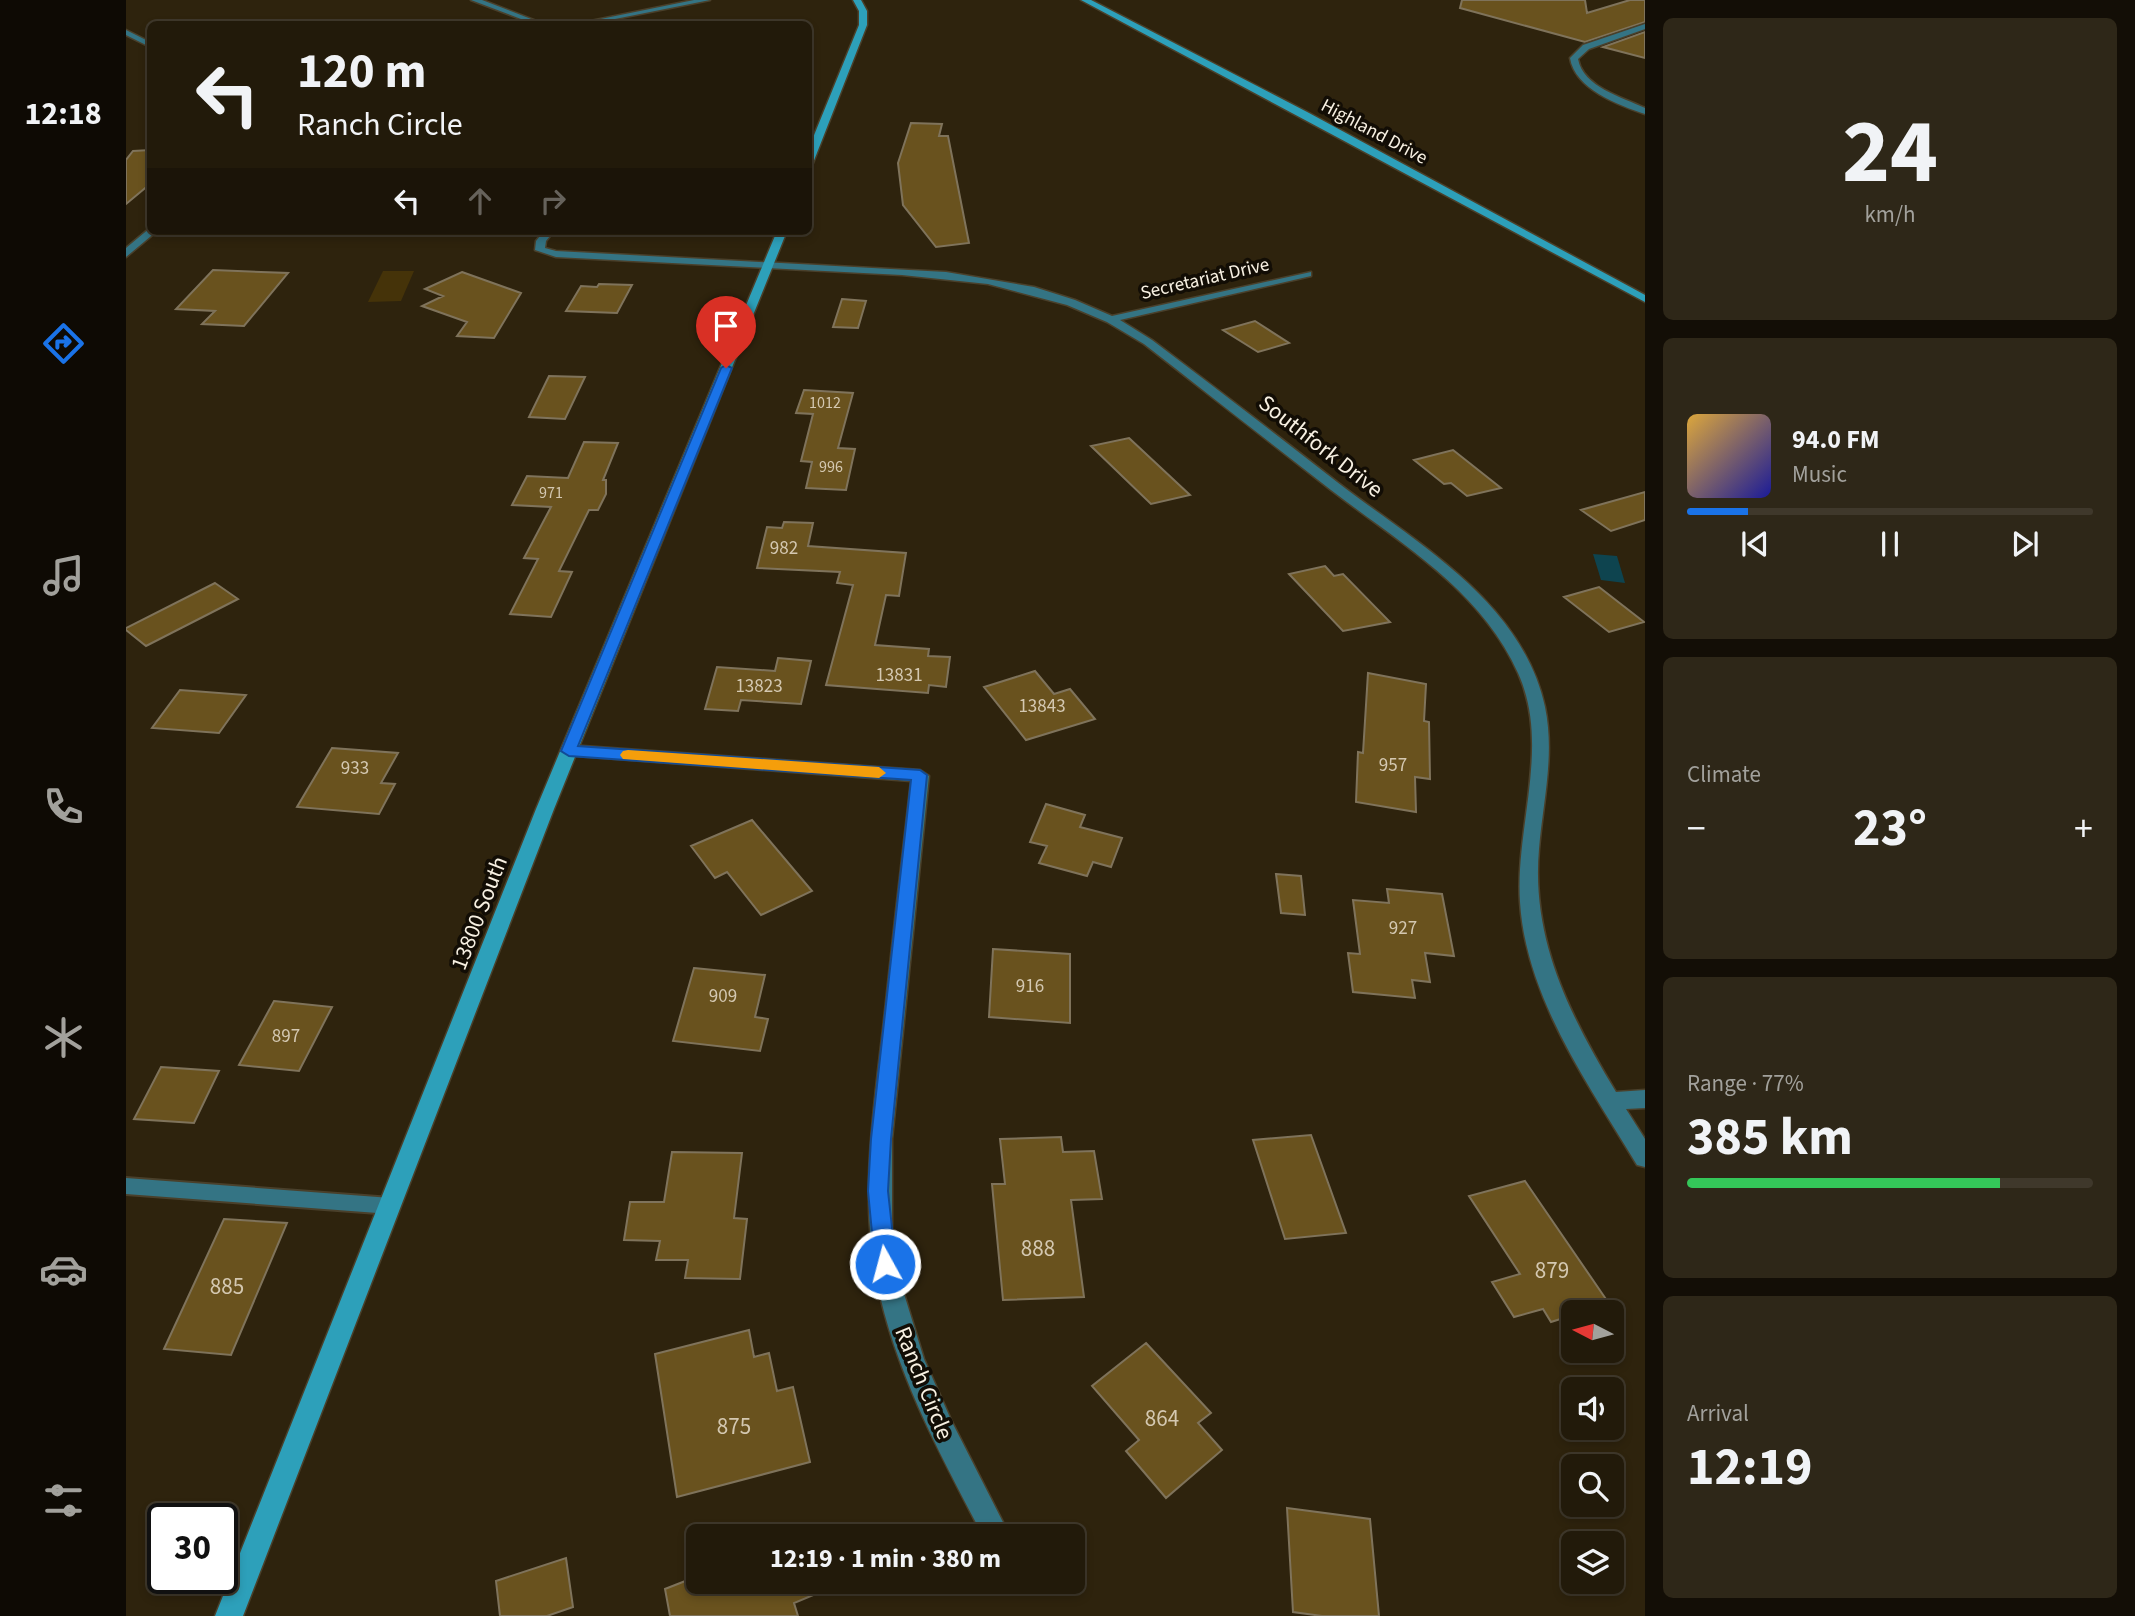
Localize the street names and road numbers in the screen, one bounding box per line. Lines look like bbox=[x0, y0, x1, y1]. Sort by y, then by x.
street label: Highland Drive bbox=[1316, 93, 1432, 171]
street label: Secretariat Drive bbox=[1138, 251, 1272, 307]
street label: Southfork Drive bbox=[1252, 387, 1390, 505]
street label: 13800 South bbox=[442, 851, 516, 975]
street label: Ranch Circle bbox=[886, 1322, 962, 1444]

